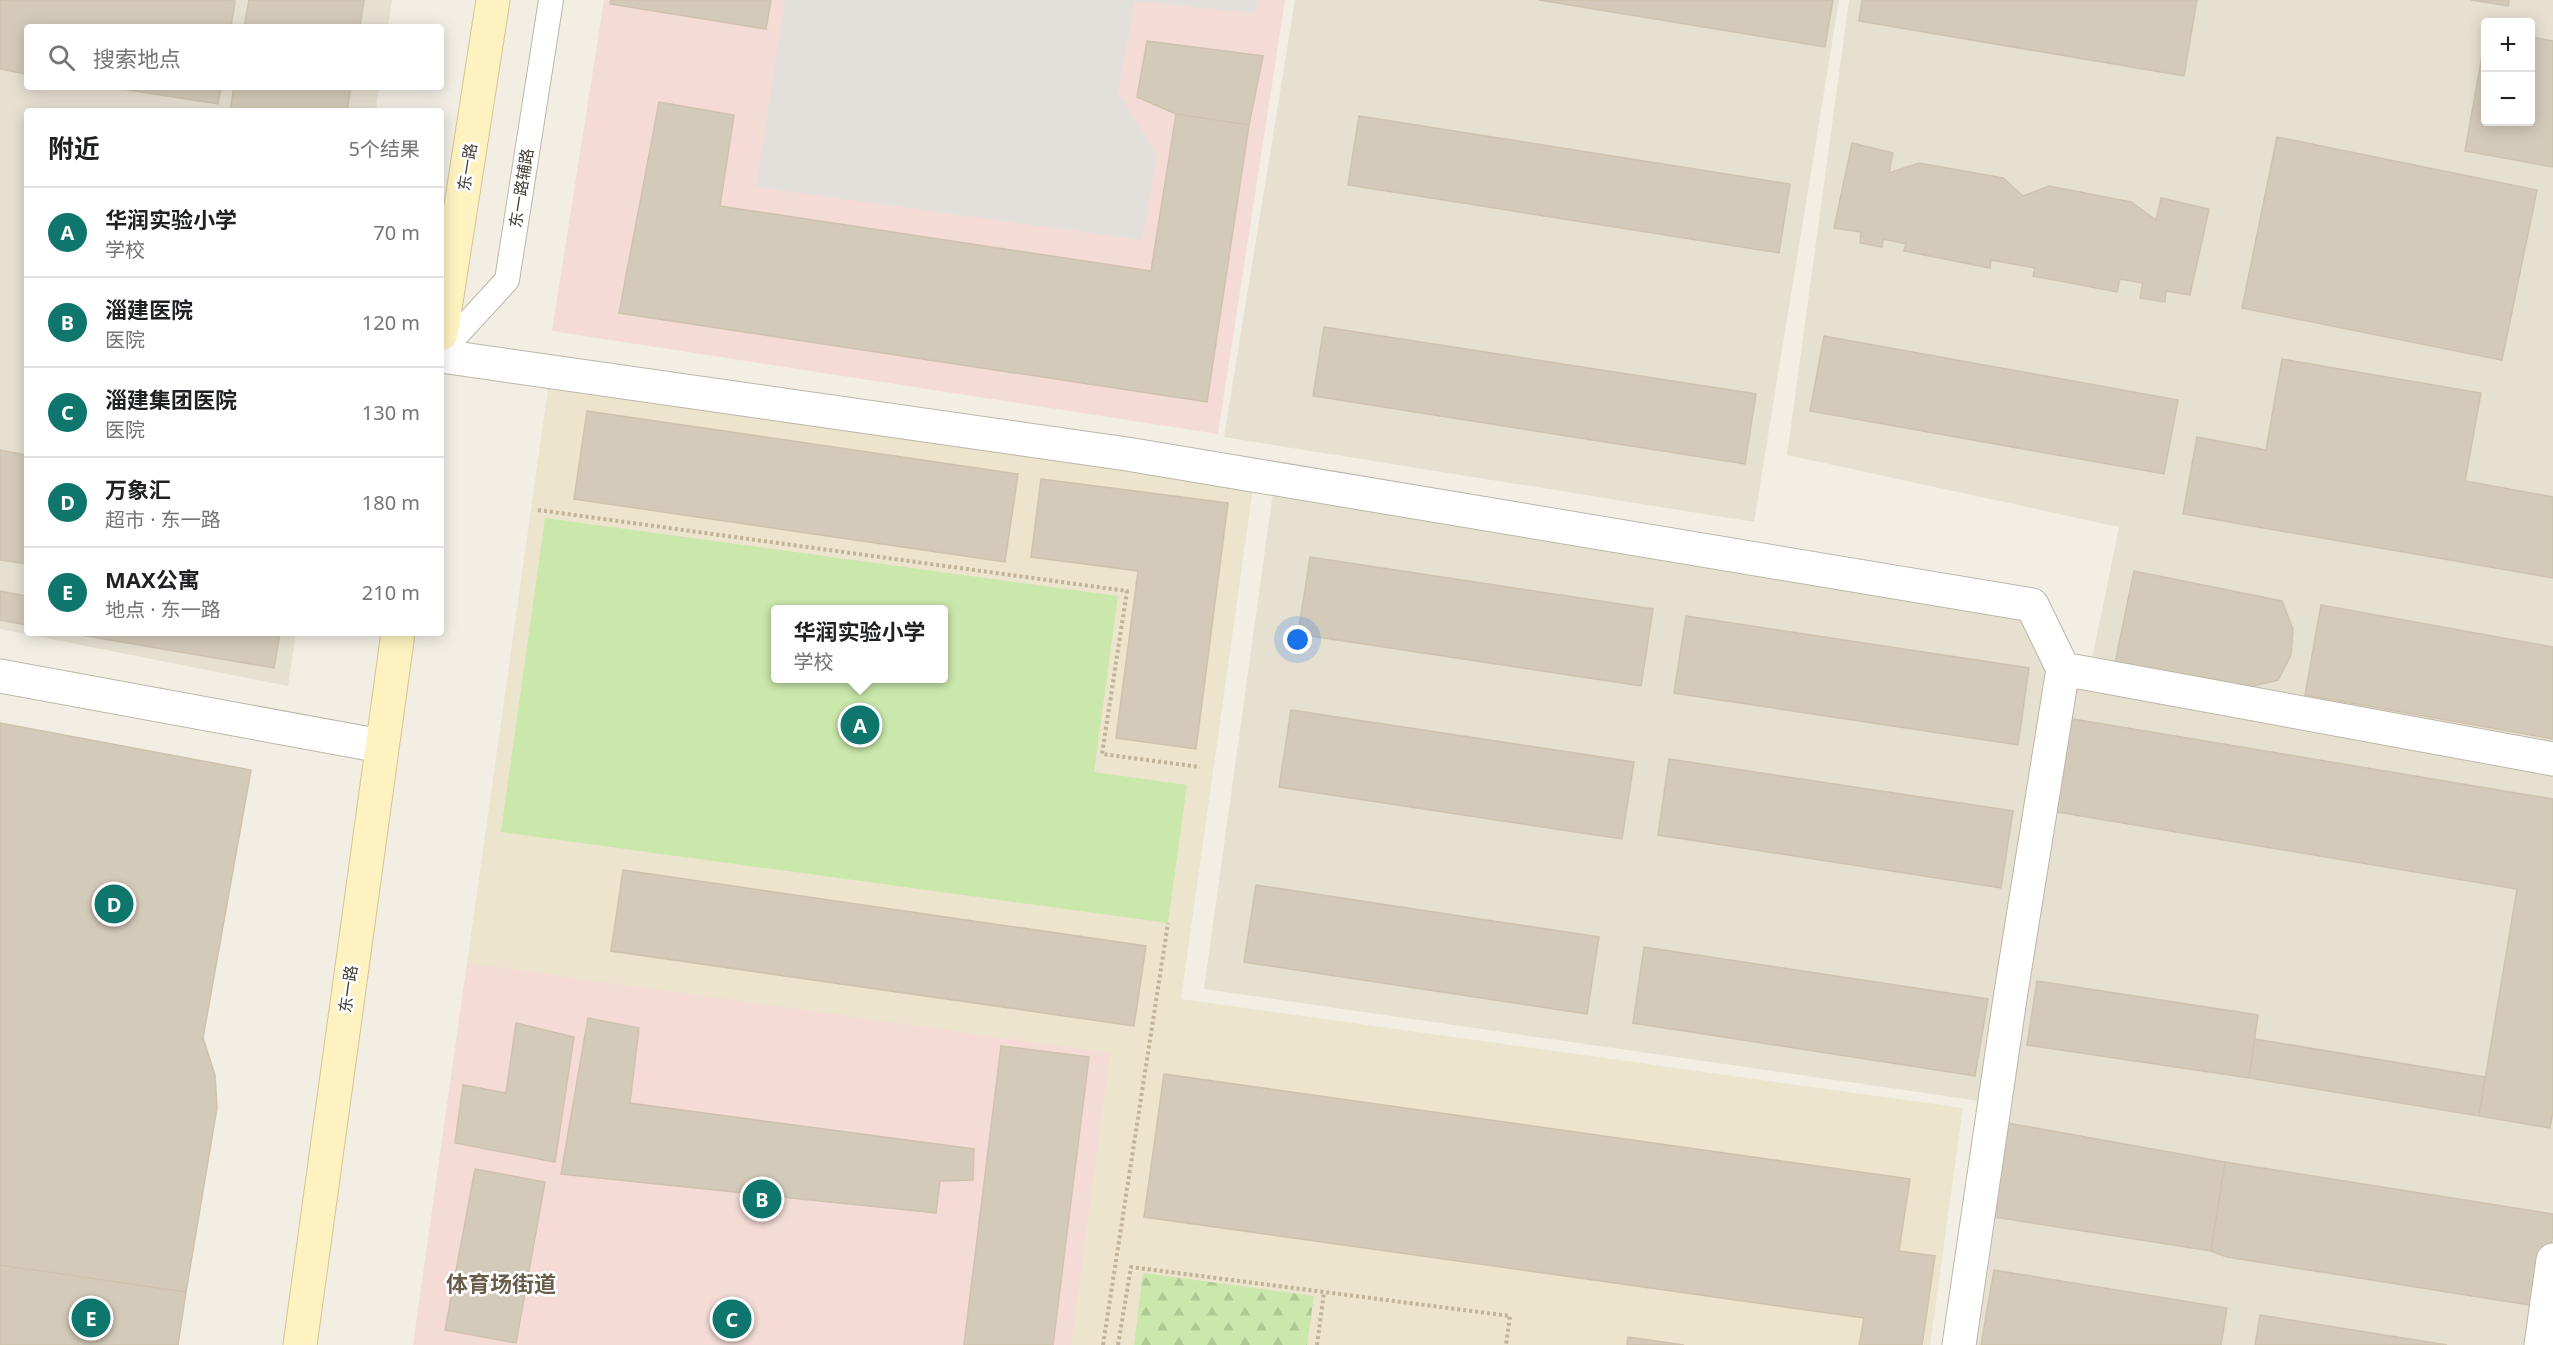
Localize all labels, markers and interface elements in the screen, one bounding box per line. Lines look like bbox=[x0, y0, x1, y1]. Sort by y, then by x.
map controls bbox=[2481, 18, 2535, 126]
button: + bbox=[2481, 18, 2535, 72]
search box bbox=[24, 24, 444, 90]
icon: search bbox=[45, 41, 78, 74]
text: 搜索地点 bbox=[93, 43, 181, 73]
button: − bbox=[2481, 72, 2535, 126]
text: 附近 bbox=[48, 130, 100, 166]
text: 5个结果 bbox=[349, 135, 420, 162]
street label: 东一路 bbox=[452, 142, 482, 192]
street label: 东一路辅路 bbox=[504, 147, 538, 229]
text: 华润实验小学 bbox=[105, 204, 237, 234]
text: A bbox=[61, 219, 74, 246]
text: 70 m bbox=[373, 219, 420, 246]
text: 学校 bbox=[105, 236, 145, 263]
text: 淄建医院 bbox=[105, 294, 193, 324]
text: B bbox=[61, 309, 74, 336]
text: 120 m bbox=[362, 309, 420, 336]
text: 医院 bbox=[105, 326, 145, 353]
text: 淄建集团医院 bbox=[105, 384, 237, 414]
text: C bbox=[61, 399, 74, 426]
text: 130 m bbox=[362, 399, 420, 426]
text: 医院 bbox=[105, 416, 145, 443]
text: 万象汇 bbox=[105, 474, 171, 504]
text: D bbox=[60, 489, 75, 516]
text: 180 m bbox=[362, 489, 420, 516]
text: 超市 · 东一路 bbox=[105, 506, 221, 533]
text: MAX公寓 bbox=[105, 564, 200, 594]
text: E bbox=[62, 579, 73, 606]
text: 210 m bbox=[362, 579, 420, 606]
text: 地点 · 东一路 bbox=[105, 596, 221, 623]
popup bbox=[771, 605, 948, 683]
text: 华润实验小学 bbox=[793, 616, 926, 646]
your location bbox=[1283, 625, 1312, 654]
text: 学校 bbox=[793, 648, 833, 675]
pin: A bbox=[840, 702, 880, 748]
pin: D bbox=[94, 882, 134, 926]
street label: 东一路 bbox=[334, 964, 362, 1014]
pin: B bbox=[742, 1176, 782, 1222]
district label: 体育场街道 bbox=[446, 1268, 556, 1298]
pin: E bbox=[72, 1296, 110, 1340]
pin: C bbox=[712, 1296, 752, 1342]

